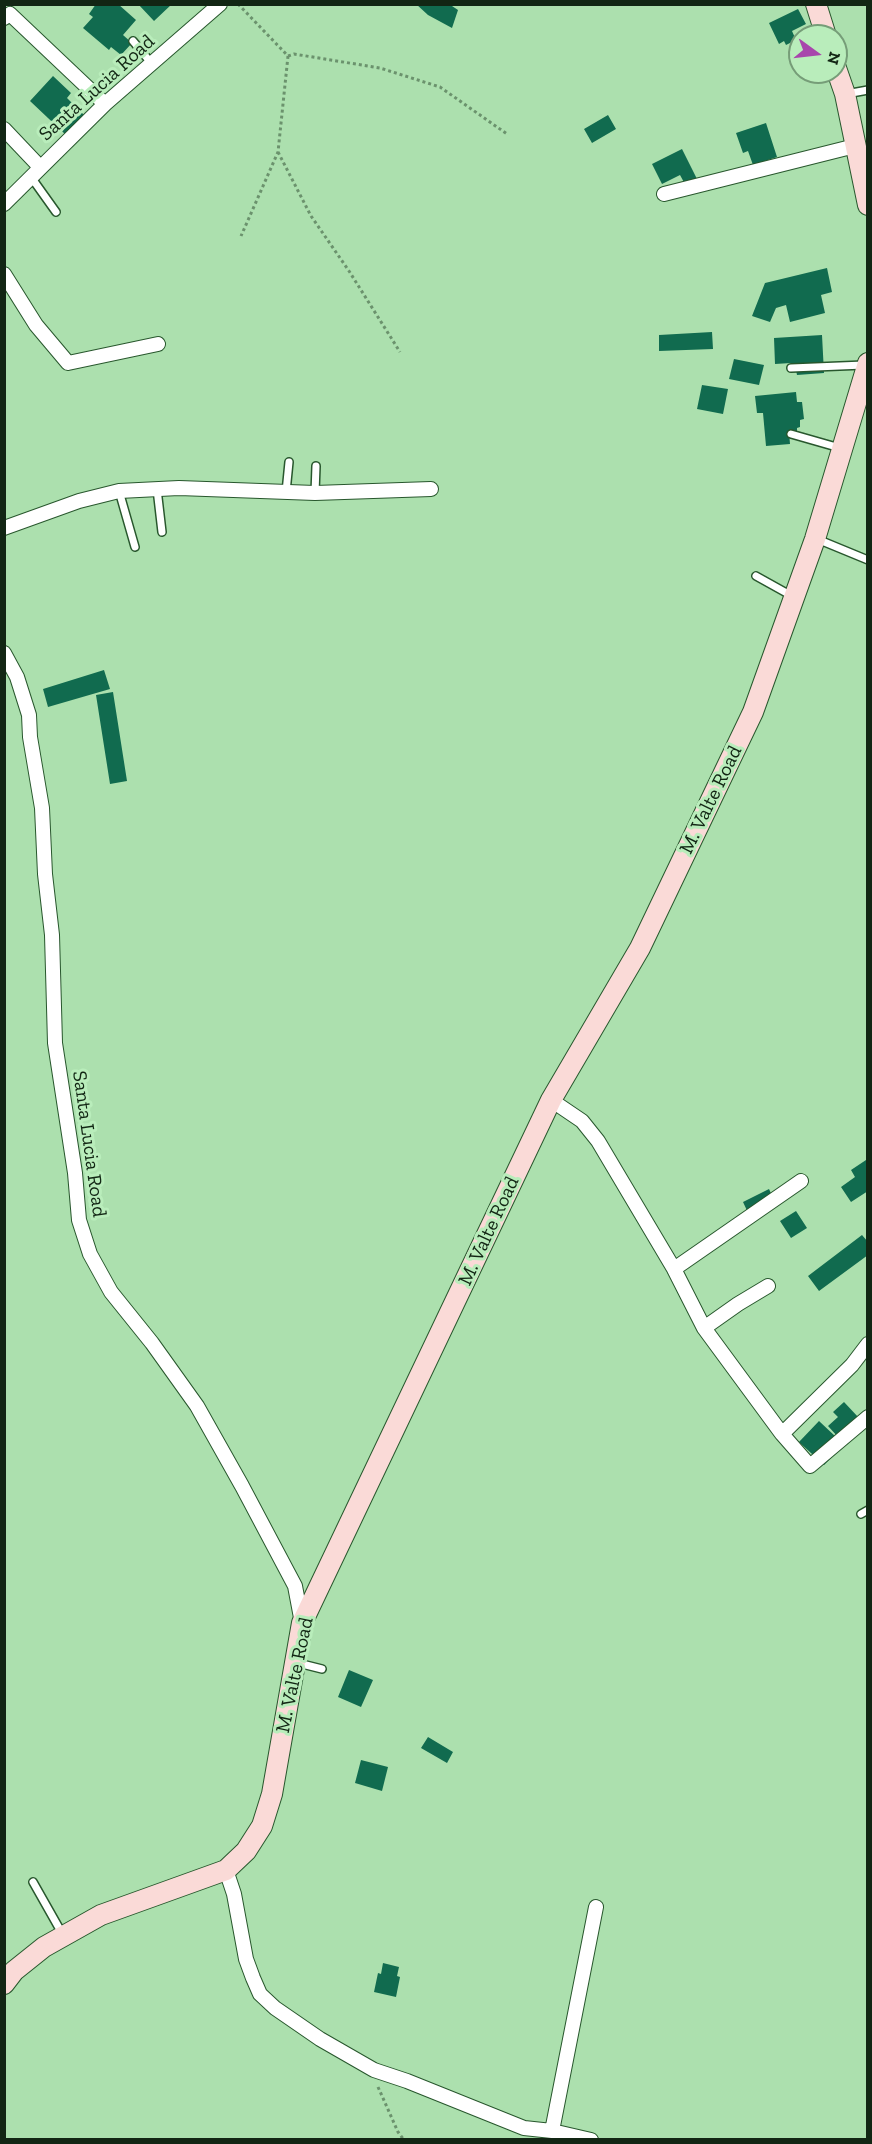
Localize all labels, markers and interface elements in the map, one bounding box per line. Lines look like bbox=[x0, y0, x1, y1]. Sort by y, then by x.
north arrow bbox=[788, 24, 848, 84]
street label: Santa Lucia Road bbox=[34, 30, 160, 146]
text: N bbox=[823, 50, 845, 67]
street label: M. Valte Road bbox=[674, 742, 748, 858]
street label: Santa Lucia Road bbox=[67, 1069, 111, 1219]
street label: M. Valte Road bbox=[453, 1173, 525, 1289]
street label: M. Valte Road bbox=[271, 1615, 319, 1735]

